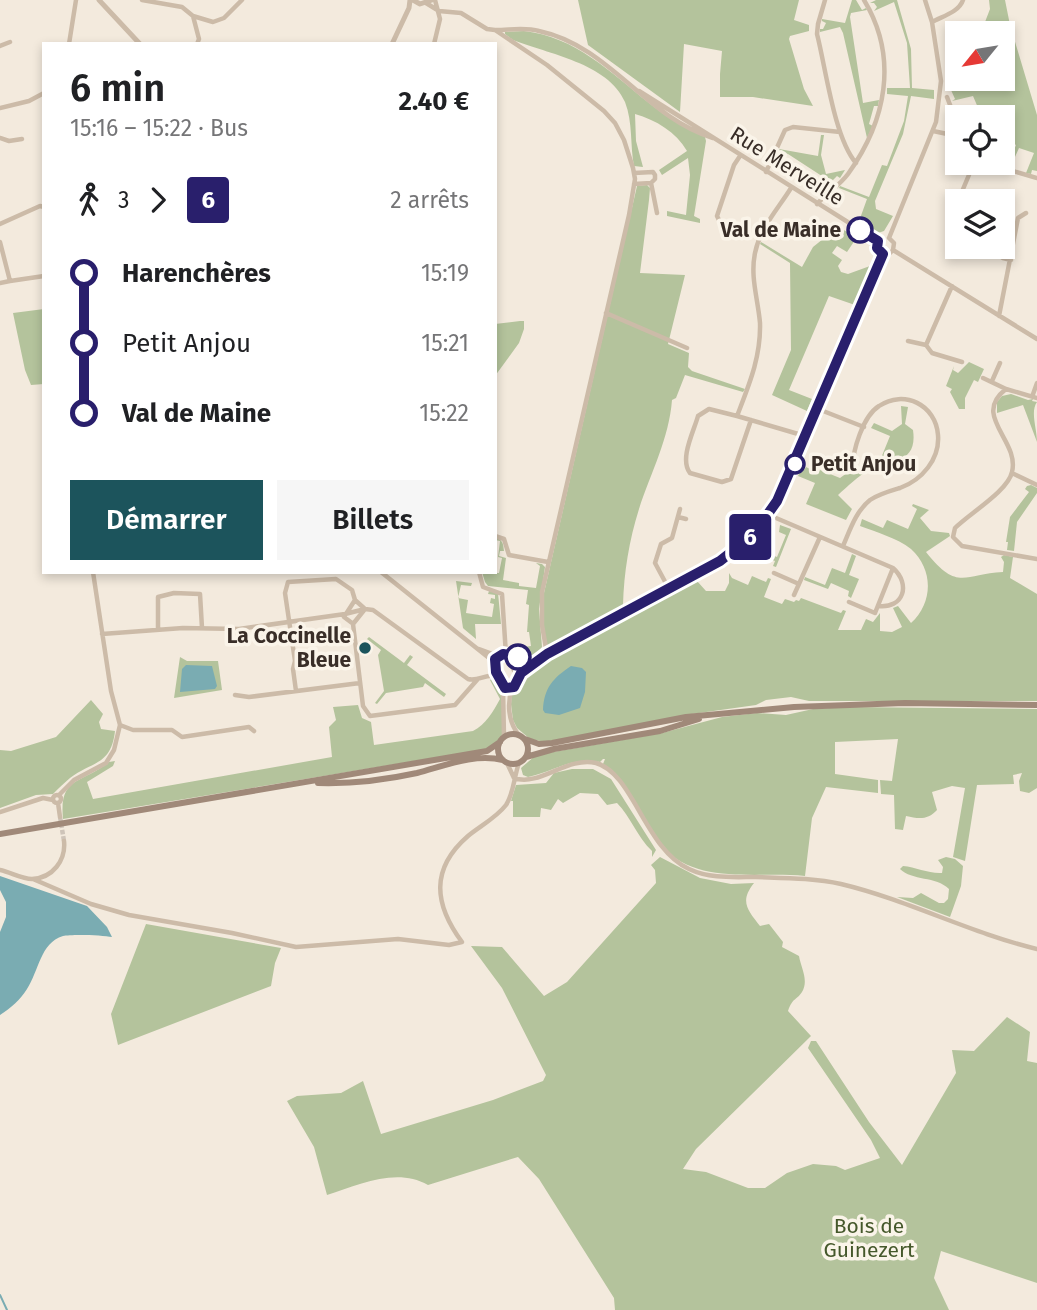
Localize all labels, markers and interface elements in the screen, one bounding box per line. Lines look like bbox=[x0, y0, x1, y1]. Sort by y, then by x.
north arrow bbox=[945, 21, 1015, 91]
map controls bbox=[945, 21, 1015, 259]
text: 6 min bbox=[70, 65, 165, 111]
text: 2.40 € bbox=[398, 86, 469, 117]
button: locate bbox=[945, 105, 1015, 175]
text: 15:16 – 15:22 · Bus bbox=[70, 114, 248, 142]
street label: Rue Merveille bbox=[725, 121, 849, 211]
icon: walk bbox=[70, 181, 108, 219]
icon: forward bbox=[139, 181, 177, 219]
text: 3 bbox=[118, 186, 129, 214]
text: 6 bbox=[201, 186, 215, 214]
text: 2 arrêts bbox=[390, 186, 469, 214]
button: layers bbox=[945, 189, 1015, 259]
place label: Val de Maine bbox=[720, 217, 841, 243]
marker: Val de Maine bbox=[847, 217, 873, 243]
text: Harenchères bbox=[122, 258, 271, 289]
text: 15:19 bbox=[421, 259, 469, 287]
text: Petit Anjou bbox=[122, 328, 251, 359]
text: 15:21 bbox=[421, 329, 469, 357]
text: Val de Maine bbox=[122, 398, 271, 429]
text: 15:22 bbox=[419, 399, 469, 427]
place label: Petit Anjou bbox=[811, 451, 916, 477]
marker: Petit Anjou bbox=[785, 454, 805, 474]
button: Démarrer bbox=[70, 480, 263, 560]
button: Billets bbox=[277, 480, 469, 560]
line badge: 6 bbox=[727, 514, 773, 560]
text: 6 bbox=[743, 523, 757, 551]
place label: La Coccinelle Bleue bbox=[227, 623, 351, 673]
marker: La Coccinelle Bleue bbox=[357, 640, 373, 656]
unlabelled marker bbox=[505, 644, 531, 670]
park label: Bois de Guinezert bbox=[823, 1213, 915, 1263]

